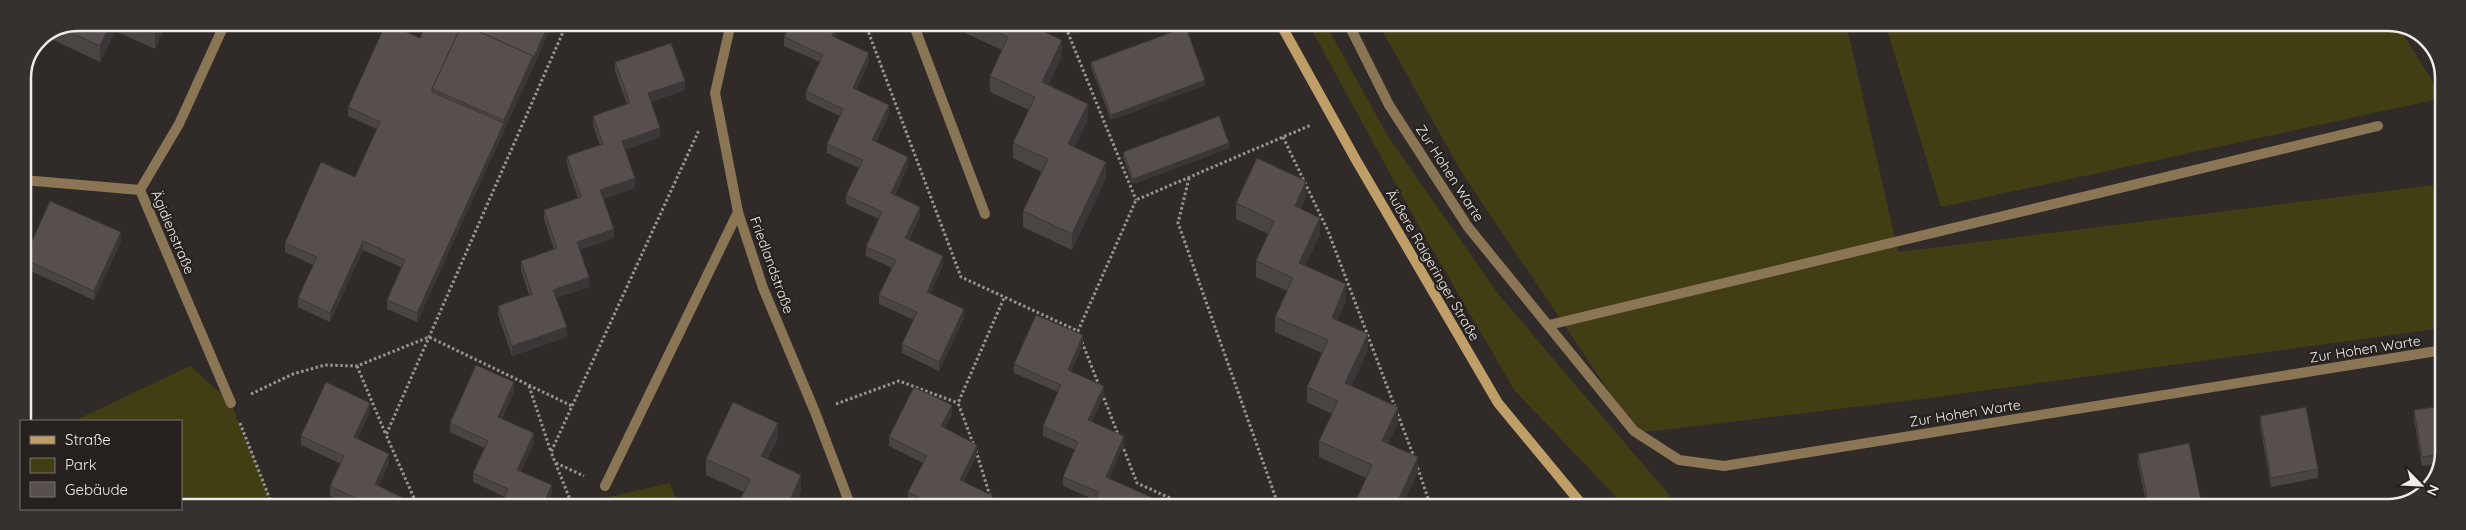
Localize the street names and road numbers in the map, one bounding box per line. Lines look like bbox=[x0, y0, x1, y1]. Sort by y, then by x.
street label: Zur Hohen Warte bbox=[1412, 121, 1488, 225]
street label: Äußere Raigeringer Straße bbox=[1382, 186, 1484, 344]
street label: Ägidienstraße bbox=[147, 187, 199, 277]
street label: Friedlandstraße bbox=[746, 214, 798, 316]
street label: Zur Hohen Warte bbox=[2308, 331, 2422, 367]
street label: Zur Hohen Warte bbox=[1908, 395, 2022, 431]

